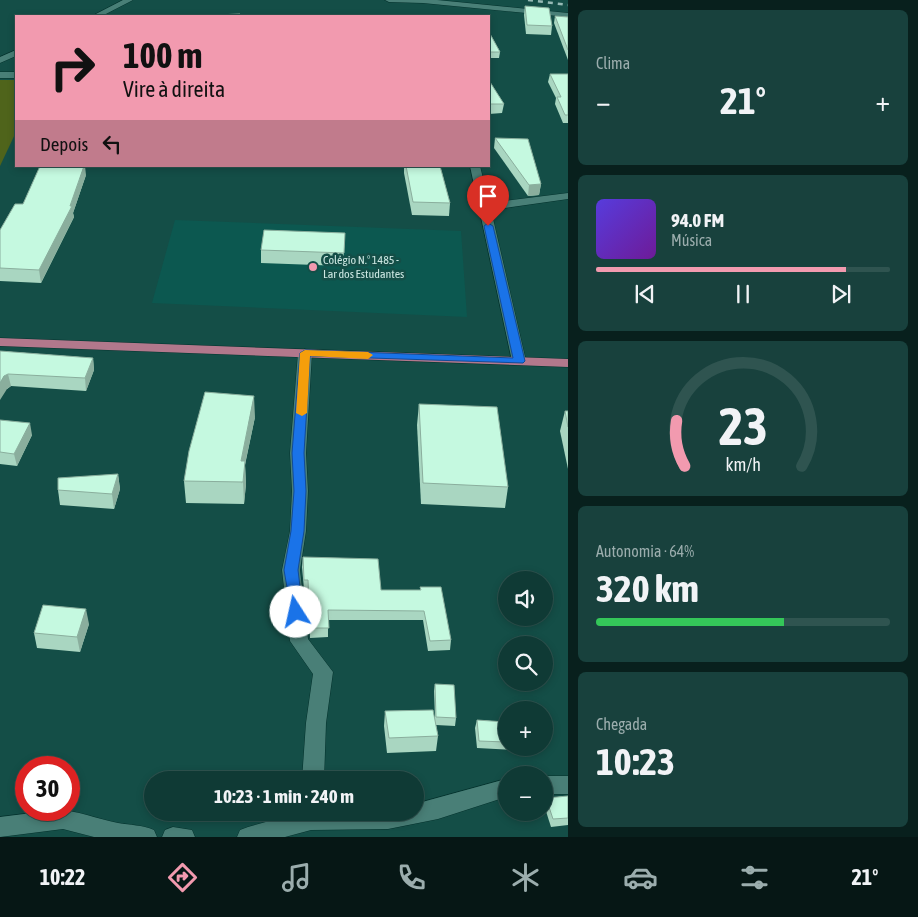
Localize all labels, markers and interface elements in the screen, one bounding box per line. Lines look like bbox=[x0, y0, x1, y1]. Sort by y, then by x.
icon: right bbox=[40, 35, 105, 100]
text: 100 m bbox=[123, 35, 202, 75]
text: Clima bbox=[596, 54, 630, 72]
text: Vire à direita bbox=[123, 76, 225, 102]
text: 21° bbox=[720, 79, 766, 122]
text: − bbox=[596, 85, 611, 117]
text: + bbox=[875, 85, 890, 117]
icon: left bbox=[98, 130, 126, 158]
text: Depois bbox=[40, 133, 88, 155]
pin bbox=[467, 175, 509, 226]
icon: arrive bbox=[474, 182, 502, 210]
text: 94.0 FM bbox=[671, 209, 724, 231]
text: Música bbox=[671, 231, 712, 249]
place label: Colégio N.º 1485 - Lar dos Estudantes bbox=[323, 253, 404, 281]
marker: Colégio N.º 1485 - Lar dos Estudantes bbox=[307, 261, 319, 273]
icon: previous bbox=[631, 280, 659, 308]
icon: pause bbox=[729, 280, 757, 308]
icon: next bbox=[827, 280, 855, 308]
text: 23 bbox=[719, 396, 767, 456]
text: km/h bbox=[725, 454, 761, 475]
text: Autonomia · 64% bbox=[596, 542, 694, 560]
text: 320 km bbox=[596, 567, 699, 610]
map controls bbox=[498, 571, 553, 821]
button: sound bbox=[498, 571, 553, 626]
position arrow bbox=[269, 585, 321, 637]
button: search bbox=[498, 636, 553, 691]
button: + bbox=[498, 701, 553, 756]
text: Chegada bbox=[596, 715, 647, 733]
text: 10:23 bbox=[596, 740, 675, 783]
speed limit sign: 30 bbox=[15, 756, 80, 821]
button: − bbox=[498, 766, 553, 821]
text: 10:23 · 1 min · 240 m bbox=[214, 785, 354, 807]
icon: directions bbox=[165, 860, 200, 895]
icon: music bbox=[279, 860, 314, 895]
icon: phone bbox=[394, 860, 429, 895]
icon: climate bbox=[508, 860, 543, 895]
icon: car bbox=[623, 860, 658, 895]
icon: filters bbox=[737, 860, 772, 895]
text: 10:22 bbox=[40, 864, 85, 890]
text: 21° bbox=[852, 864, 878, 890]

